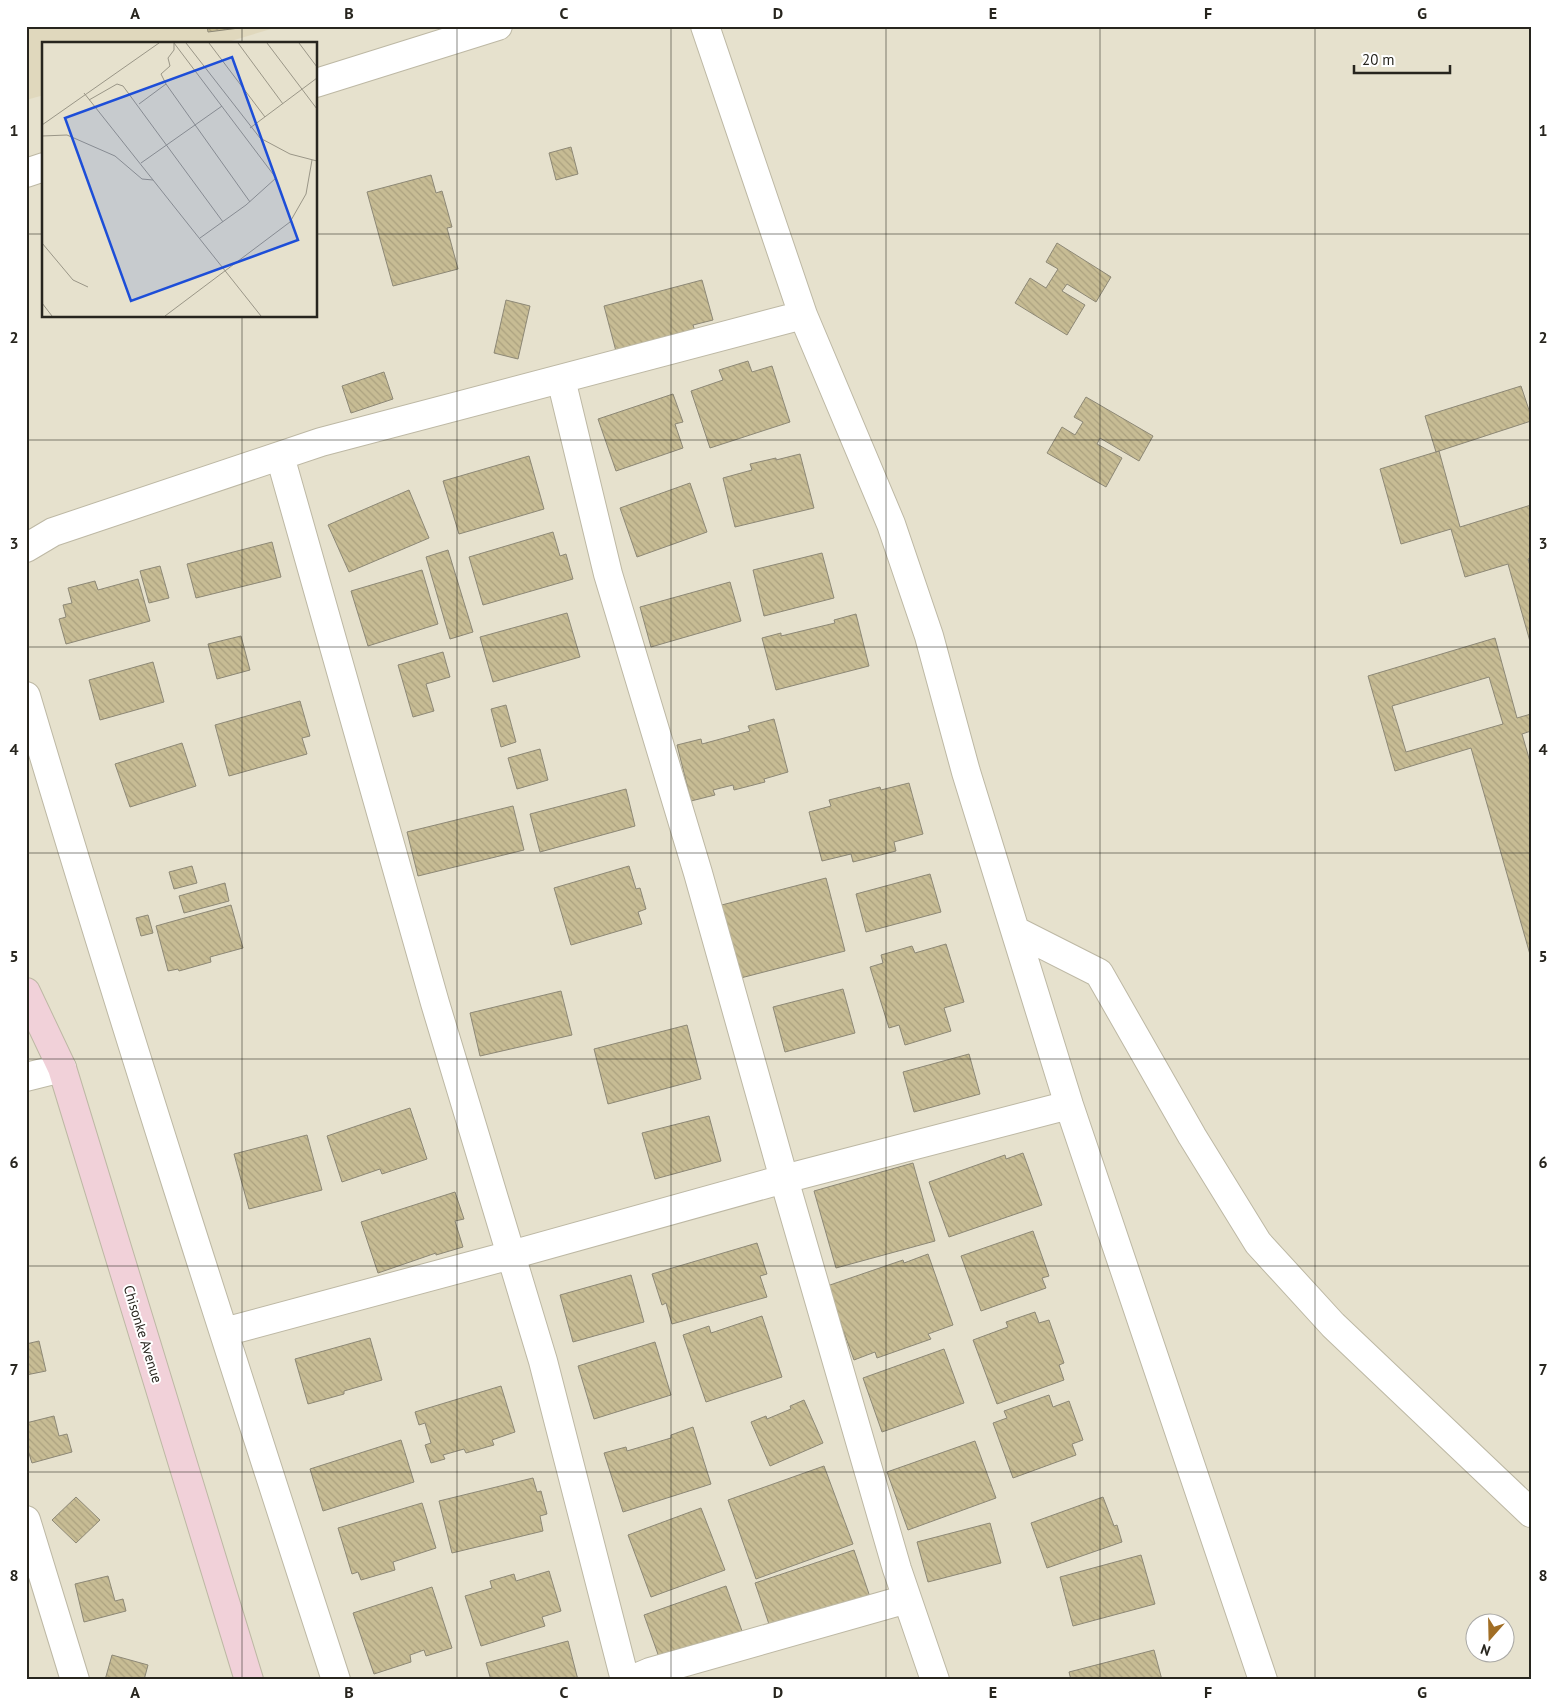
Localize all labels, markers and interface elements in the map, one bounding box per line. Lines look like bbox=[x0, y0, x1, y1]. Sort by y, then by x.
text: A bbox=[130, 3, 140, 23]
text: B bbox=[344, 3, 354, 23]
text: C bbox=[560, 3, 569, 23]
text: D bbox=[773, 3, 783, 23]
text: E bbox=[989, 3, 997, 23]
text: F bbox=[1204, 3, 1212, 23]
text: G bbox=[1417, 3, 1427, 23]
inset map bbox=[42, 42, 318, 318]
scale bar bbox=[1354, 42, 1451, 74]
text: 20 m bbox=[1362, 50, 1395, 69]
text: 1 bbox=[9, 120, 19, 140]
text: 1 bbox=[1538, 120, 1548, 140]
text: 2 bbox=[9, 327, 19, 347]
text: 2 bbox=[1538, 327, 1548, 347]
text: 3 bbox=[9, 533, 19, 553]
text: 3 bbox=[1538, 533, 1548, 553]
text: 4 bbox=[9, 739, 19, 759]
text: 4 bbox=[1538, 739, 1548, 759]
text: 5 bbox=[9, 946, 19, 966]
text: 5 bbox=[1538, 946, 1548, 966]
text: 6 bbox=[9, 1152, 19, 1172]
text: 6 bbox=[1538, 1152, 1548, 1172]
street label: Chisonke Avenue bbox=[120, 1283, 166, 1385]
text: 7 bbox=[9, 1359, 19, 1379]
text: 7 bbox=[1538, 1359, 1548, 1379]
text: 8 bbox=[9, 1565, 19, 1585]
text: 8 bbox=[1538, 1565, 1548, 1585]
north arrow bbox=[1464, 1614, 1514, 1664]
text: N bbox=[1478, 1640, 1493, 1660]
text: A bbox=[130, 1682, 140, 1702]
text: B bbox=[344, 1682, 354, 1702]
text: C bbox=[560, 1682, 569, 1702]
text: D bbox=[773, 1682, 783, 1702]
text: E bbox=[989, 1682, 997, 1702]
text: F bbox=[1204, 1682, 1212, 1702]
text: G bbox=[1417, 1682, 1427, 1702]

